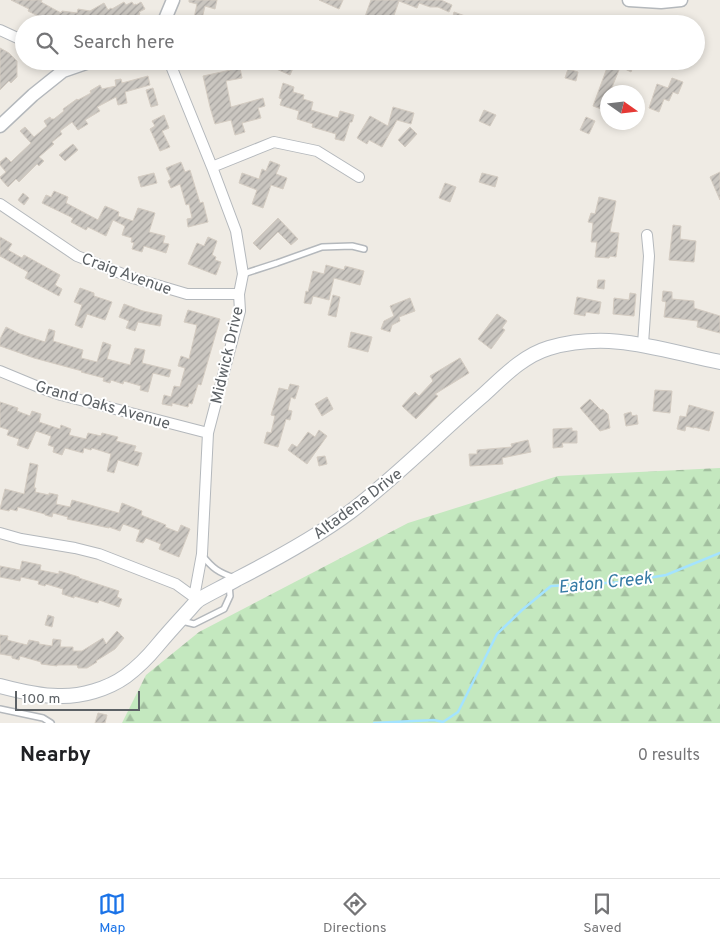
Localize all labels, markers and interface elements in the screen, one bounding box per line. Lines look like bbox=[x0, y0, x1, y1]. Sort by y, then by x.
search box bbox=[15, 15, 705, 70]
icon: search bbox=[33, 29, 61, 57]
text: Search here bbox=[73, 31, 175, 55]
north arrow bbox=[600, 85, 645, 130]
street label: Craig Avenue bbox=[79, 249, 174, 300]
street label: Midwick Drive bbox=[207, 305, 249, 406]
street label: Grand Oaks Avenue bbox=[33, 377, 172, 435]
street label: Altadena Drive bbox=[310, 465, 407, 545]
water label: Eaton Creek bbox=[557, 567, 654, 600]
scale bar bbox=[15, 688, 140, 711]
text: 100 m bbox=[22, 691, 60, 708]
text: Nearby bbox=[20, 742, 91, 769]
text: 0 results bbox=[638, 746, 700, 766]
tab: Map bbox=[98, 890, 126, 937]
tab: Directions bbox=[323, 890, 387, 937]
tab: Saved bbox=[583, 890, 622, 937]

